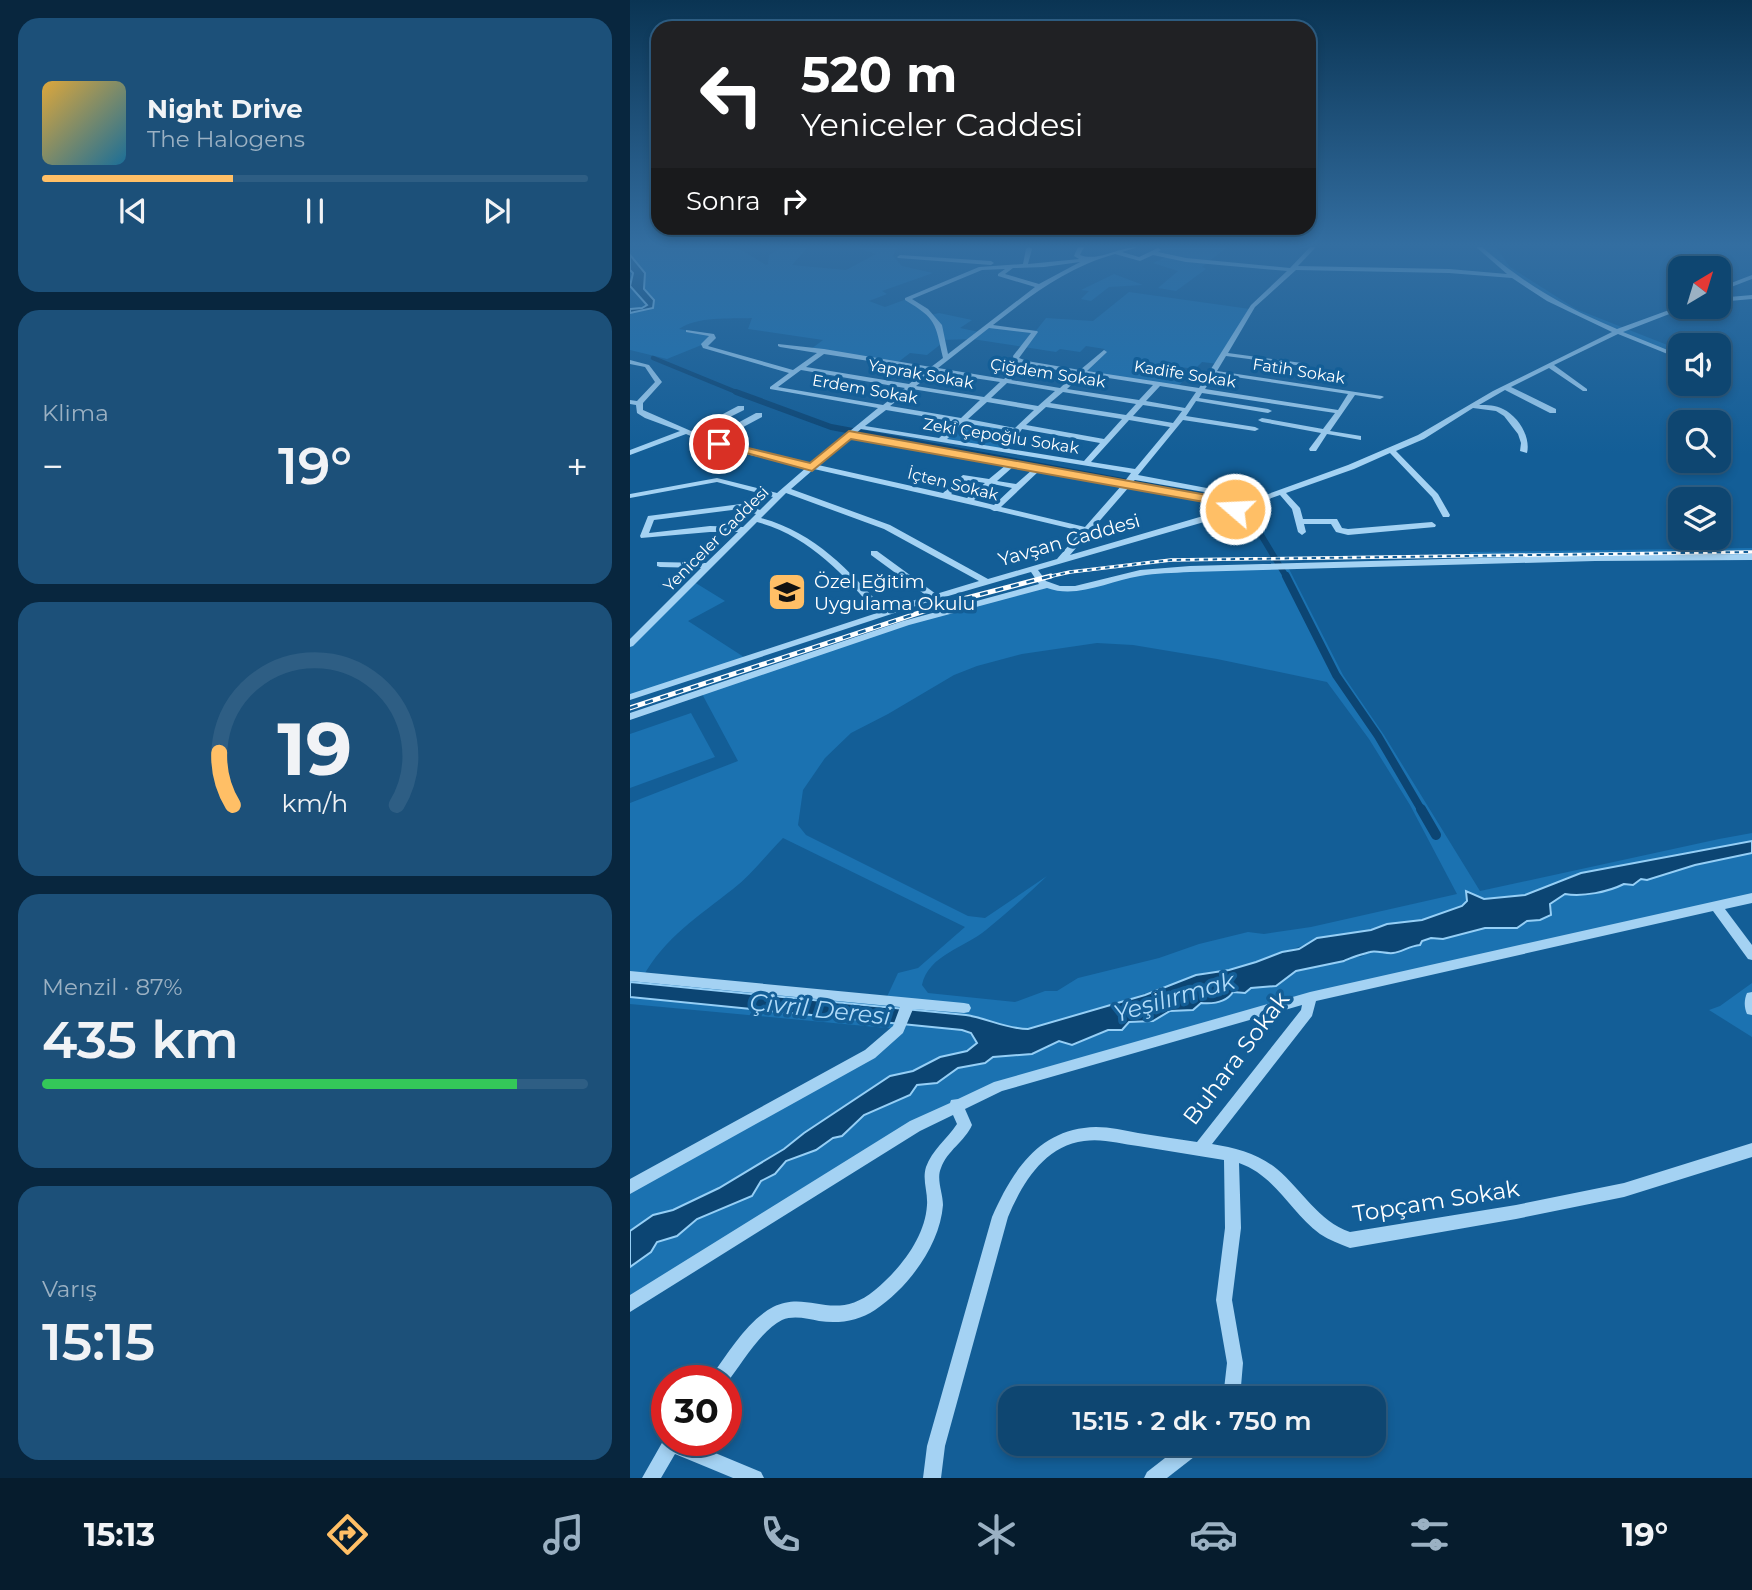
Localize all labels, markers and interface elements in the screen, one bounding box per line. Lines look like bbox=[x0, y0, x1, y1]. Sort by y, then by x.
text: 520 m bbox=[801, 45, 957, 104]
icon: left bbox=[686, 49, 777, 140]
text: Night Drive bbox=[147, 93, 303, 125]
text: Yeniceler Caddesi bbox=[801, 105, 1083, 144]
text: The Halogens bbox=[147, 125, 305, 153]
icon: right bbox=[775, 182, 813, 220]
text: Sonra bbox=[686, 185, 761, 217]
icon: previous bbox=[114, 192, 152, 230]
icon: pause bbox=[296, 192, 334, 230]
icon: next bbox=[478, 192, 516, 230]
north arrow bbox=[1668, 256, 1731, 318]
map controls bbox=[1668, 256, 1731, 550]
button: sound bbox=[1668, 333, 1731, 396]
street label: Çiğdem Sokak bbox=[989, 354, 1107, 392]
street label: Fatih Sokak bbox=[1251, 354, 1347, 388]
street label: Yaprak Sokak bbox=[867, 355, 976, 393]
street label: Kadife Sokak bbox=[1133, 357, 1238, 392]
street label: Erdem Sokak bbox=[811, 370, 920, 408]
text: Klima bbox=[42, 399, 109, 427]
button: search bbox=[1668, 410, 1731, 473]
pin bbox=[689, 414, 749, 474]
street label: Zeki Çepoğlu Sokak bbox=[922, 414, 1081, 458]
icon: arrive bbox=[700, 425, 738, 463]
text: 19° bbox=[278, 434, 352, 497]
text: − bbox=[42, 443, 64, 490]
text: + bbox=[566, 443, 588, 490]
street label: İçten Sokak bbox=[906, 464, 1001, 505]
position arrow bbox=[1198, 472, 1272, 546]
street label: Yeniceler Caddesi bbox=[659, 482, 773, 596]
button: layers bbox=[1668, 487, 1731, 550]
street label: Yavşan Caddesi bbox=[995, 509, 1143, 571]
place label: Özel Eğitim Uygulama Okulu bbox=[814, 570, 975, 615]
school or university icon: Özel Eğitim Uygulama Okulu bbox=[766, 571, 808, 613]
text: 19 bbox=[278, 705, 352, 793]
text: km/h bbox=[282, 788, 348, 818]
water label: Yeşilırmak bbox=[1110, 965, 1240, 1028]
text: Menzil · 87% bbox=[42, 973, 183, 1001]
street label: Buhara Sokak bbox=[1177, 986, 1295, 1130]
water label: Çivril Deresi bbox=[748, 987, 892, 1031]
text: 435 km bbox=[42, 1008, 239, 1071]
street label: Topçam Sokak bbox=[1351, 1174, 1522, 1228]
text: Varış bbox=[42, 1275, 97, 1303]
text: 15:15 bbox=[42, 1310, 155, 1373]
speed limit sign: 30 bbox=[651, 1365, 742, 1456]
text: 15:15 · 2 dk · 750 m bbox=[1072, 1405, 1312, 1437]
icon: directions bbox=[323, 1510, 372, 1559]
icon: music bbox=[539, 1510, 588, 1559]
icon: phone bbox=[756, 1510, 805, 1559]
icon: climate bbox=[972, 1510, 1021, 1559]
icon: car bbox=[1189, 1510, 1238, 1559]
icon: filters bbox=[1405, 1510, 1454, 1559]
text: 15:13 bbox=[84, 1515, 155, 1554]
text: 19° bbox=[1622, 1515, 1668, 1554]

